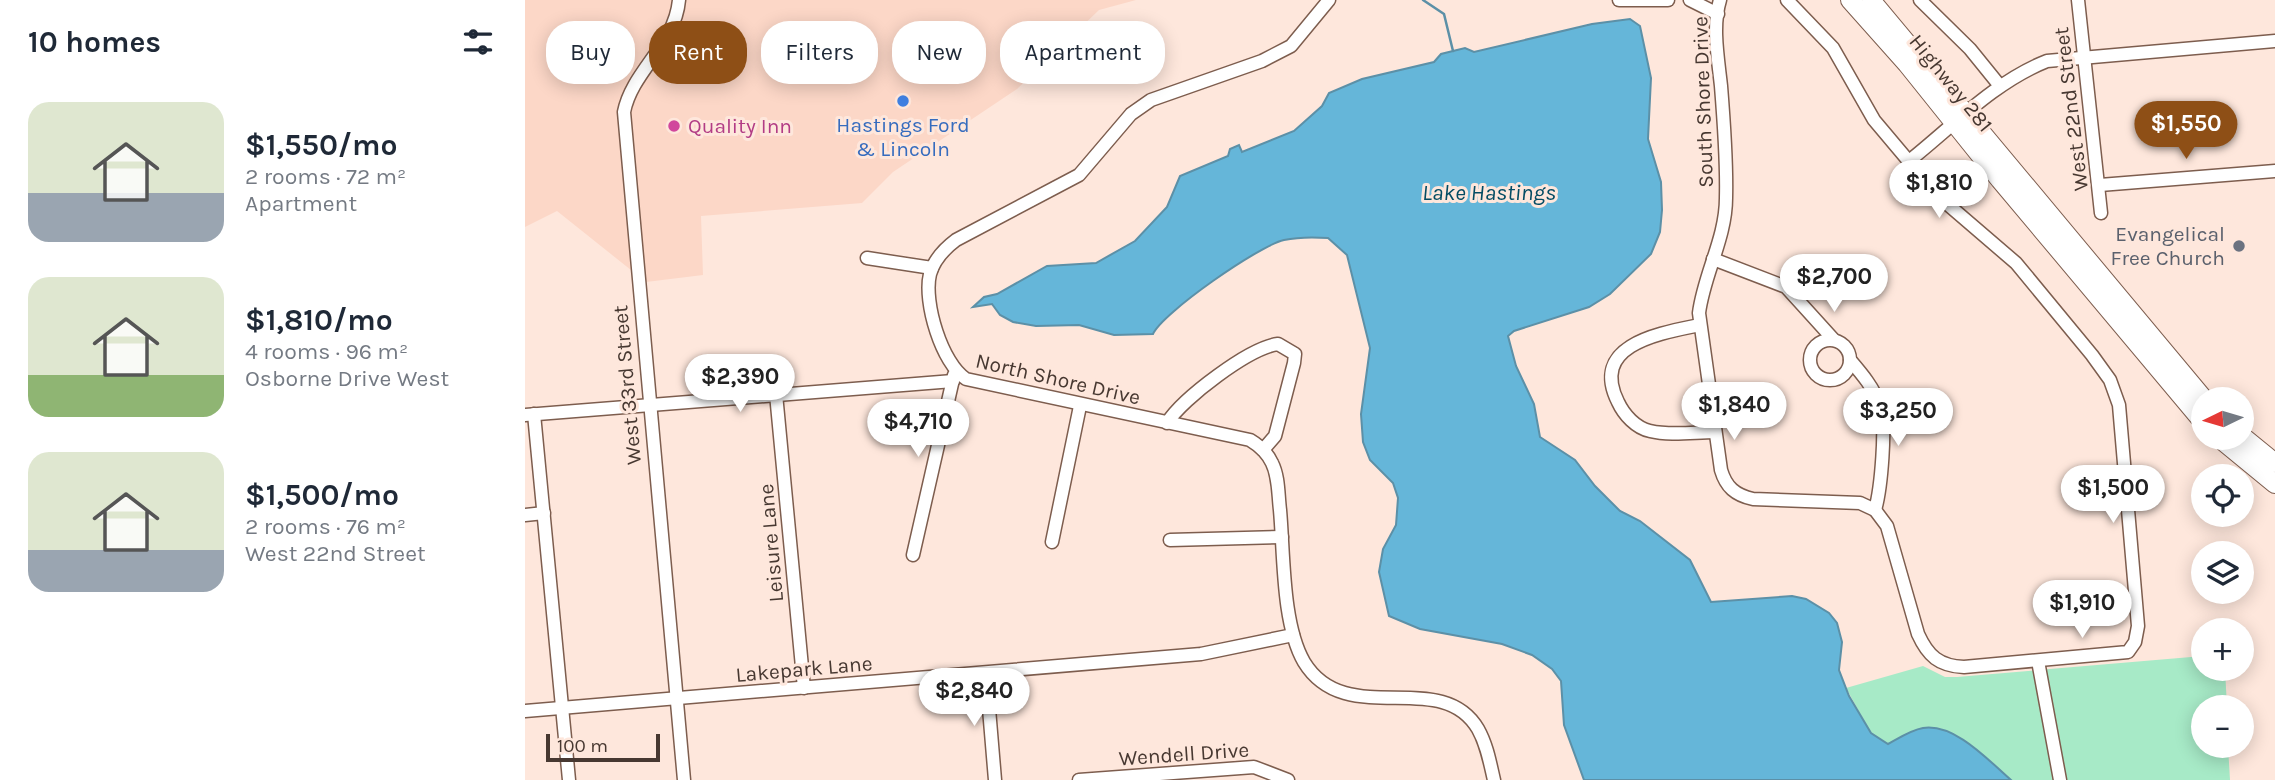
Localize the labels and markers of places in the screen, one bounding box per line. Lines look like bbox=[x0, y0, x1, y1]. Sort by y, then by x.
marker: Hastings Ford & Lincoln bbox=[895, 93, 911, 109]
pin: $1,550 bbox=[2129, 102, 2243, 161]
place label: Hastings Ford & Lincoln bbox=[836, 113, 970, 161]
place label: Quality Inn bbox=[688, 114, 792, 138]
marker: Quality Inn bbox=[666, 118, 682, 134]
pin: $1,810 bbox=[1882, 160, 1996, 220]
place label: Evangelical Free Church bbox=[2110, 222, 2225, 270]
marker: Evangelical Free Church bbox=[2231, 238, 2247, 254]
pin: $2,700 bbox=[1777, 254, 1891, 314]
pin: $2,390 bbox=[683, 354, 797, 414]
pin: $1,840 bbox=[1677, 382, 1791, 442]
pin: $3,250 bbox=[1841, 388, 1955, 448]
pin: $4,710 bbox=[861, 400, 975, 459]
pin: $1,500 bbox=[2056, 466, 2170, 525]
pin: $1,910 bbox=[2025, 580, 2139, 640]
pin: $2,840 bbox=[917, 668, 1031, 728]

